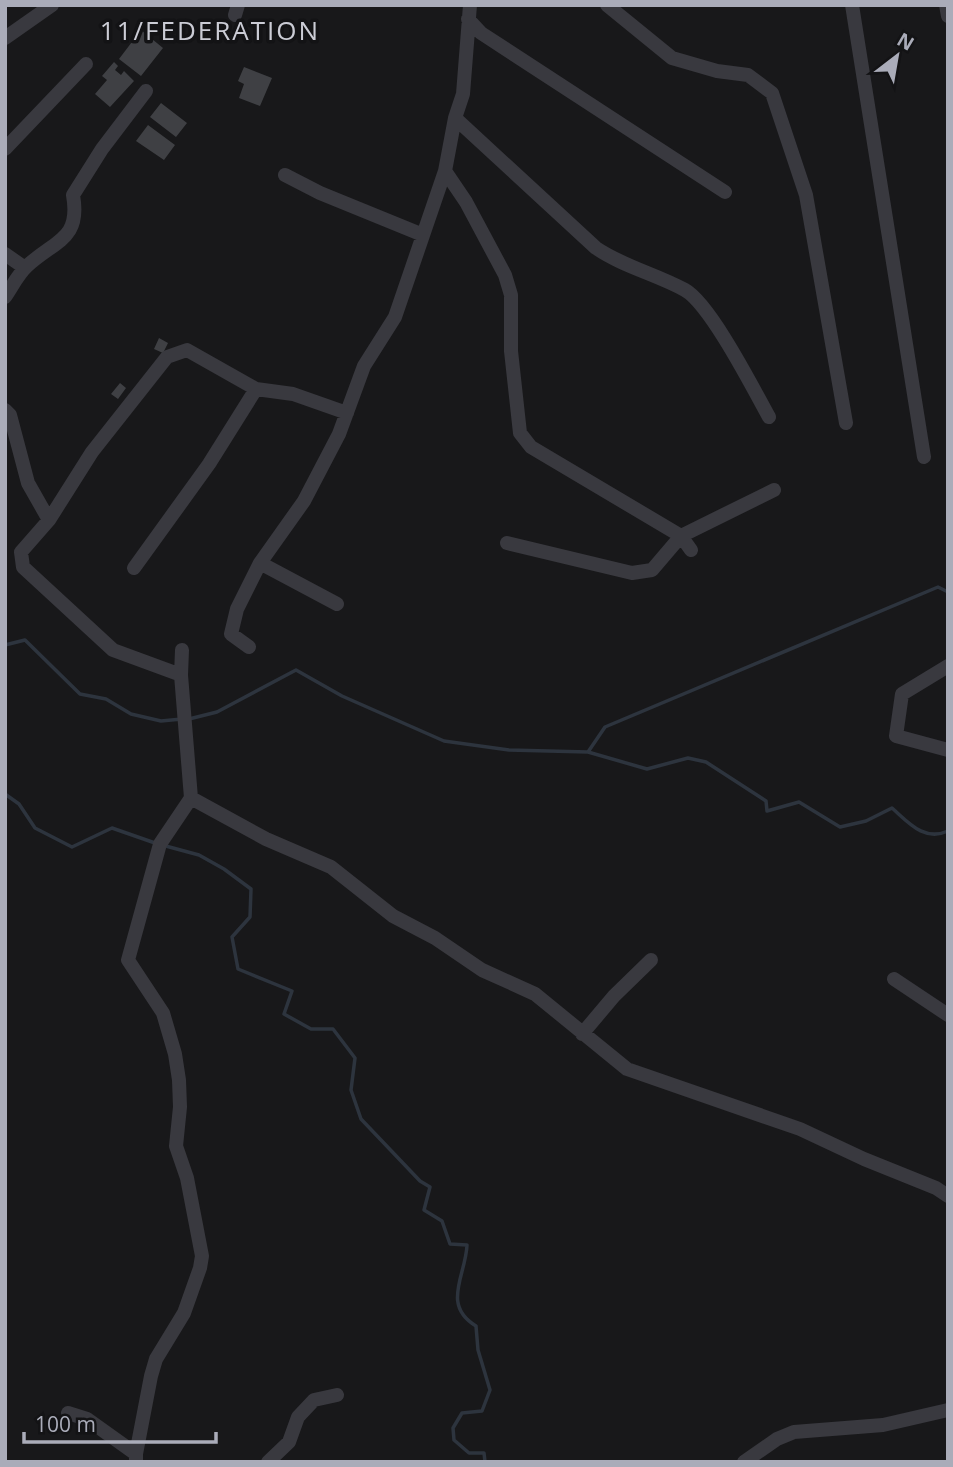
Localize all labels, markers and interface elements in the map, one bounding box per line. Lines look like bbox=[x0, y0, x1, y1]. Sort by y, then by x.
district label: 11/FEDERATION bbox=[100, 12, 320, 48]
north arrow bbox=[862, 21, 932, 91]
text: N bbox=[892, 26, 919, 57]
scale bar bbox=[24, 1400, 217, 1444]
text: 100 m bbox=[35, 1410, 96, 1438]

